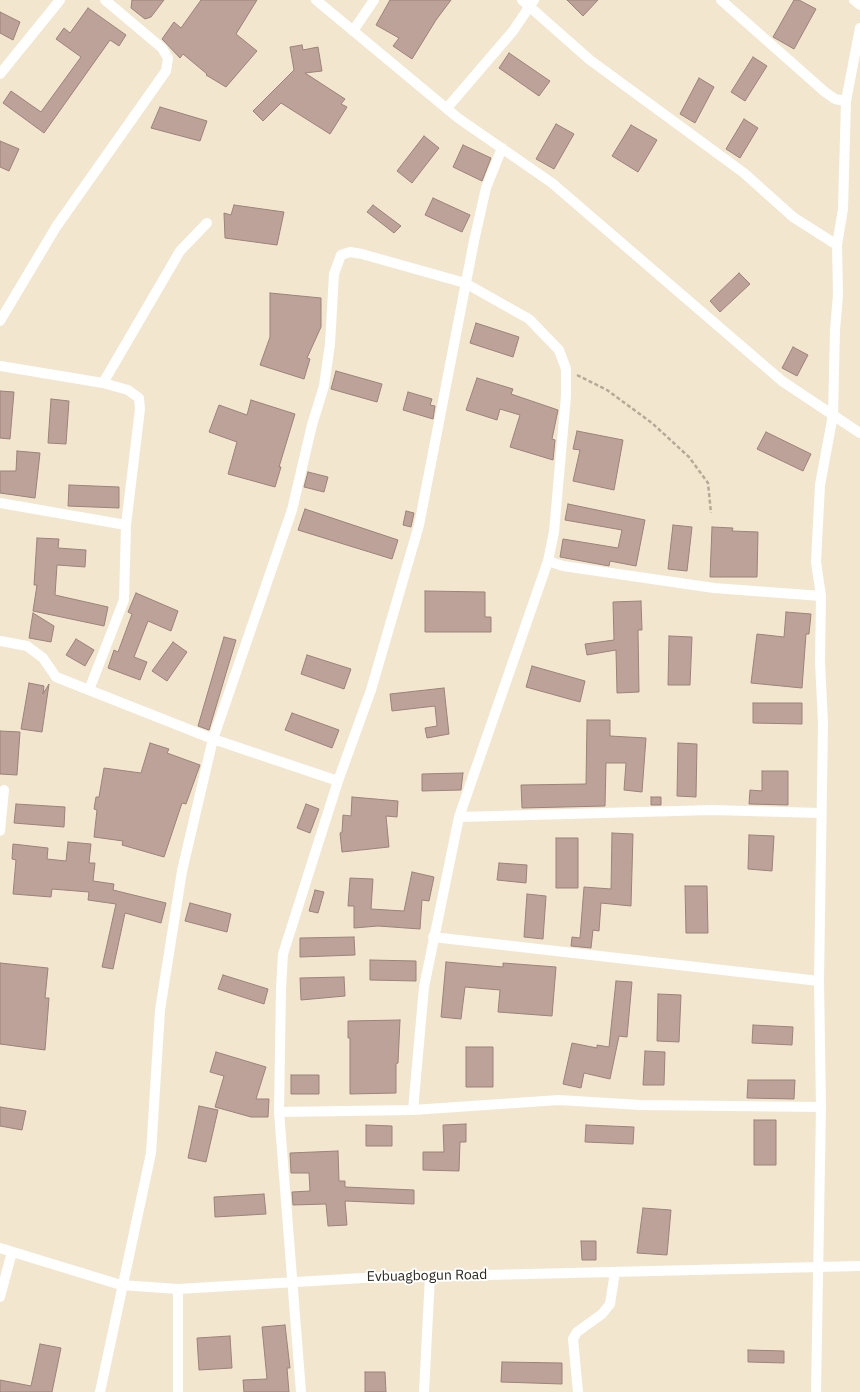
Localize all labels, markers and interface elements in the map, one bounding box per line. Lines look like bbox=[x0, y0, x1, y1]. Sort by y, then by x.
street label: Evbuagbogun Road bbox=[367, 1267, 487, 1285]

